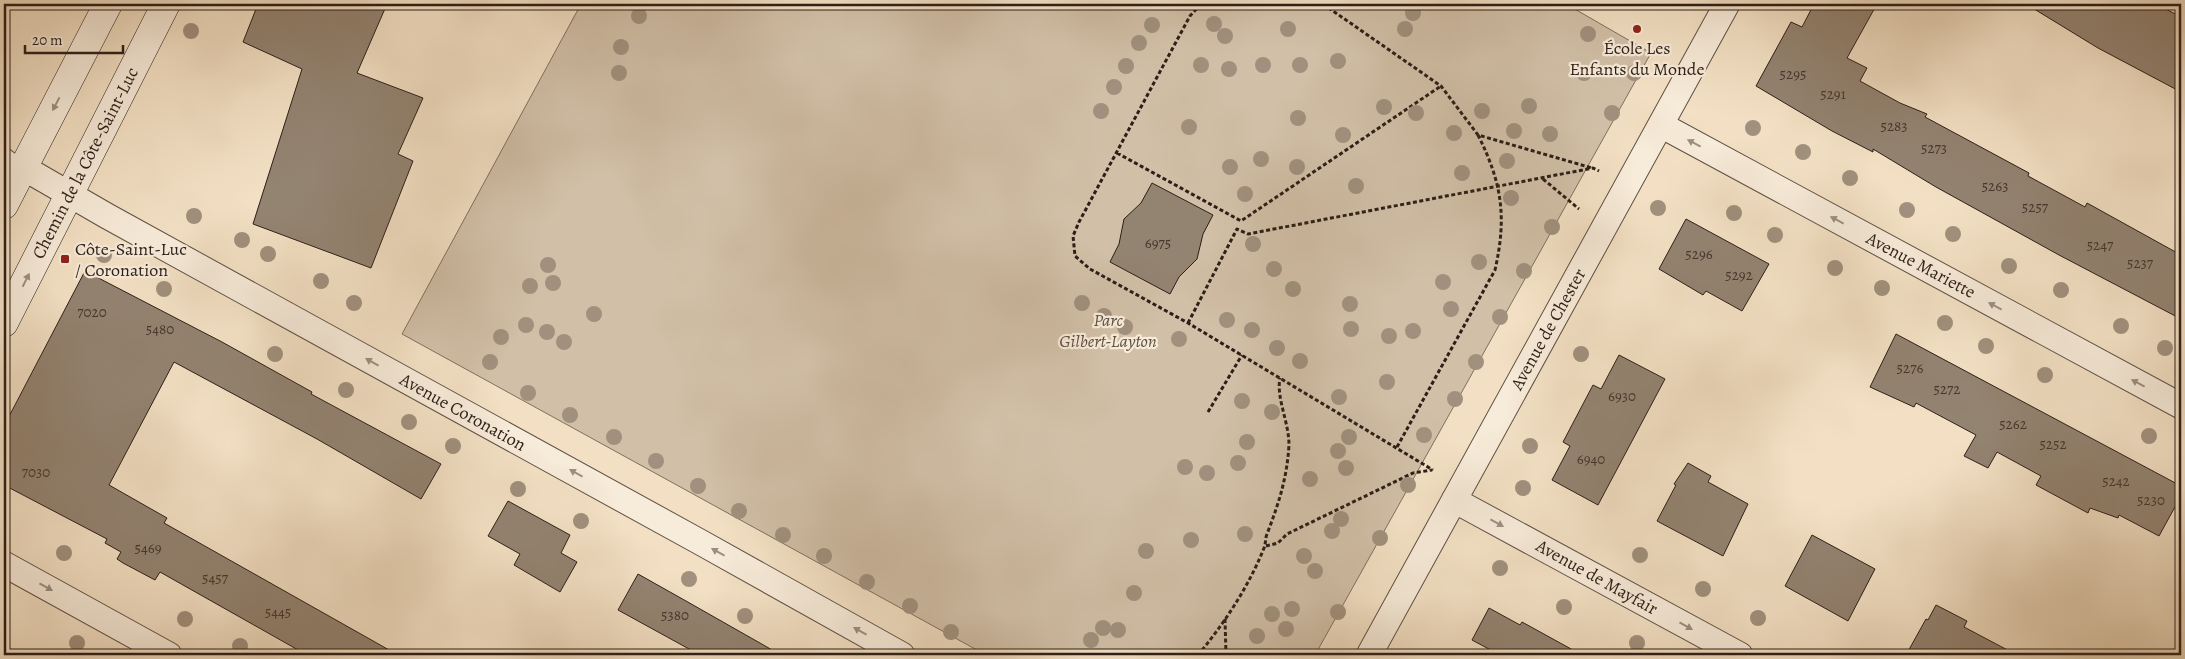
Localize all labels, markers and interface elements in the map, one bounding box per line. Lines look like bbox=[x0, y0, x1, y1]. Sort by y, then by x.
scale bar bbox=[25, 22, 122, 54]
marker: École Les Enfants du Monde bbox=[1631, 23, 1643, 35]
text: 20 m bbox=[32, 30, 63, 50]
place label: École Les Enfants du Monde bbox=[1569, 36, 1705, 81]
street label: Chemin de la Côte-Saint-Luc bbox=[26, 63, 144, 263]
house number: 5295 bbox=[1780, 64, 1806, 84]
house number: 5291 bbox=[1820, 84, 1846, 104]
one-way arrow bbox=[52, 97, 61, 111]
house number: 5283 bbox=[1880, 116, 1908, 136]
house number: 5273 bbox=[1921, 138, 1947, 158]
one-way arrow bbox=[1687, 139, 1701, 147]
house number: 5263 bbox=[1982, 176, 2008, 196]
house number: 5257 bbox=[2022, 197, 2049, 217]
one-way arrow bbox=[1830, 216, 1844, 224]
street label: Avenue Mariette bbox=[1861, 226, 1980, 304]
house number: 6975 bbox=[1145, 233, 1171, 253]
house number: 5247 bbox=[2087, 235, 2114, 255]
place label: Côte-Saint-Luc / Coronation bbox=[75, 237, 187, 282]
house number: 5296 bbox=[1685, 244, 1713, 264]
marker: Côte-Saint-Luc / Coronation bbox=[59, 253, 71, 265]
house number: 5237 bbox=[2127, 253, 2154, 273]
street label: Avenue de Chester bbox=[1504, 264, 1591, 395]
house number: 5292 bbox=[1725, 265, 1753, 285]
one-way arrow bbox=[22, 273, 30, 287]
one-way arrow bbox=[1989, 301, 2002, 310]
house number: 7020 bbox=[77, 302, 107, 322]
park label: Parc Gilbert-Layton bbox=[1059, 308, 1157, 353]
house number: 5480 bbox=[146, 319, 174, 339]
one-way arrow bbox=[365, 357, 378, 366]
house number: 5276 bbox=[1897, 358, 1923, 378]
street label: Avenue Coronation bbox=[395, 367, 531, 457]
house number: 5272 bbox=[1933, 379, 1961, 399]
one-way arrow bbox=[2131, 379, 2146, 387]
house number: 6930 bbox=[1608, 386, 1636, 406]
house number: 5262 bbox=[1999, 414, 2027, 434]
house number: 5252 bbox=[2039, 434, 2067, 454]
house number: 6940 bbox=[1577, 449, 1605, 469]
house number: 7030 bbox=[22, 462, 50, 482]
one-way arrow bbox=[569, 469, 582, 478]
house number: 5242 bbox=[2102, 471, 2130, 491]
house number: 5230 bbox=[2137, 490, 2165, 510]
one-way arrow bbox=[1490, 519, 1505, 527]
street label: Avenue de Mayfair bbox=[1531, 533, 1662, 620]
house number: 5469 bbox=[134, 538, 162, 558]
one-way arrow bbox=[711, 547, 725, 556]
house number: 5457 bbox=[202, 568, 229, 588]
one-way arrow bbox=[40, 583, 53, 592]
house number: 5445 bbox=[265, 602, 291, 622]
house number: 5380 bbox=[661, 605, 689, 625]
one-way arrow bbox=[1679, 622, 1693, 630]
one-way arrow bbox=[853, 627, 866, 636]

